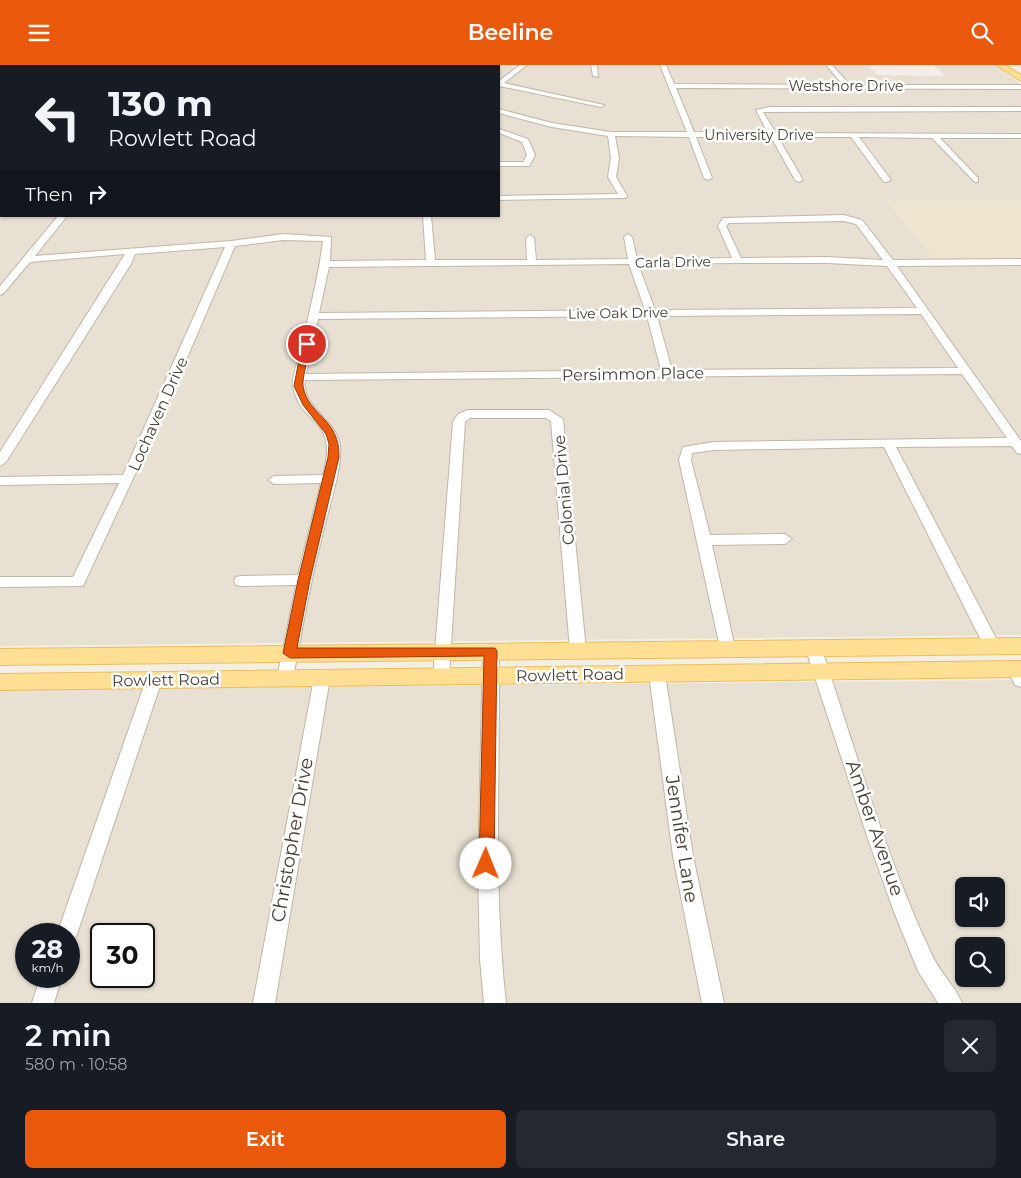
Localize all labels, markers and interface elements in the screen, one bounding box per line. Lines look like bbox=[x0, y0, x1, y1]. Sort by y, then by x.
icon: menu bbox=[25, 19, 53, 47]
text: Beeline bbox=[468, 19, 553, 46]
icon: search bbox=[968, 19, 996, 47]
street label: Westshore Drive bbox=[788, 77, 904, 95]
text: 130 m bbox=[108, 82, 213, 125]
icon: left bbox=[25, 85, 90, 150]
text: Rowlett Road bbox=[108, 125, 257, 152]
street label: University Drive bbox=[704, 126, 814, 144]
icon: right bbox=[83, 180, 111, 208]
text: Then bbox=[25, 183, 73, 206]
street label: Carla Drive bbox=[635, 252, 711, 272]
street label: Live Oak Drive bbox=[568, 303, 668, 323]
pin bbox=[286, 323, 328, 365]
icon: arrive bbox=[293, 330, 321, 358]
street label: Lochaven Drive bbox=[124, 354, 192, 474]
street label: Persimmon Place bbox=[562, 363, 704, 385]
street label: Colonial Drive bbox=[550, 434, 578, 546]
street label: Rowlett Road bbox=[516, 665, 624, 685]
street label: Rowlett Road bbox=[112, 670, 220, 690]
street label: Christopher Drive bbox=[266, 756, 318, 924]
street label: Amber Avenue bbox=[841, 757, 909, 899]
street label: Jennifer Lane bbox=[660, 773, 703, 904]
position arrow bbox=[459, 837, 511, 889]
map controls bbox=[955, 877, 1005, 987]
button: sound bbox=[955, 877, 1005, 927]
speed limit sign: 30 bbox=[90, 923, 155, 988]
text: 28 bbox=[32, 934, 63, 964]
button: search bbox=[955, 937, 1005, 987]
text: km/h bbox=[31, 960, 64, 975]
text: 2 min bbox=[25, 1017, 112, 1054]
button: close bbox=[944, 1020, 996, 1072]
text: 580 m · 10:58 bbox=[25, 1055, 127, 1074]
button: Exit bbox=[25, 1110, 506, 1168]
button: Share bbox=[516, 1110, 996, 1168]

